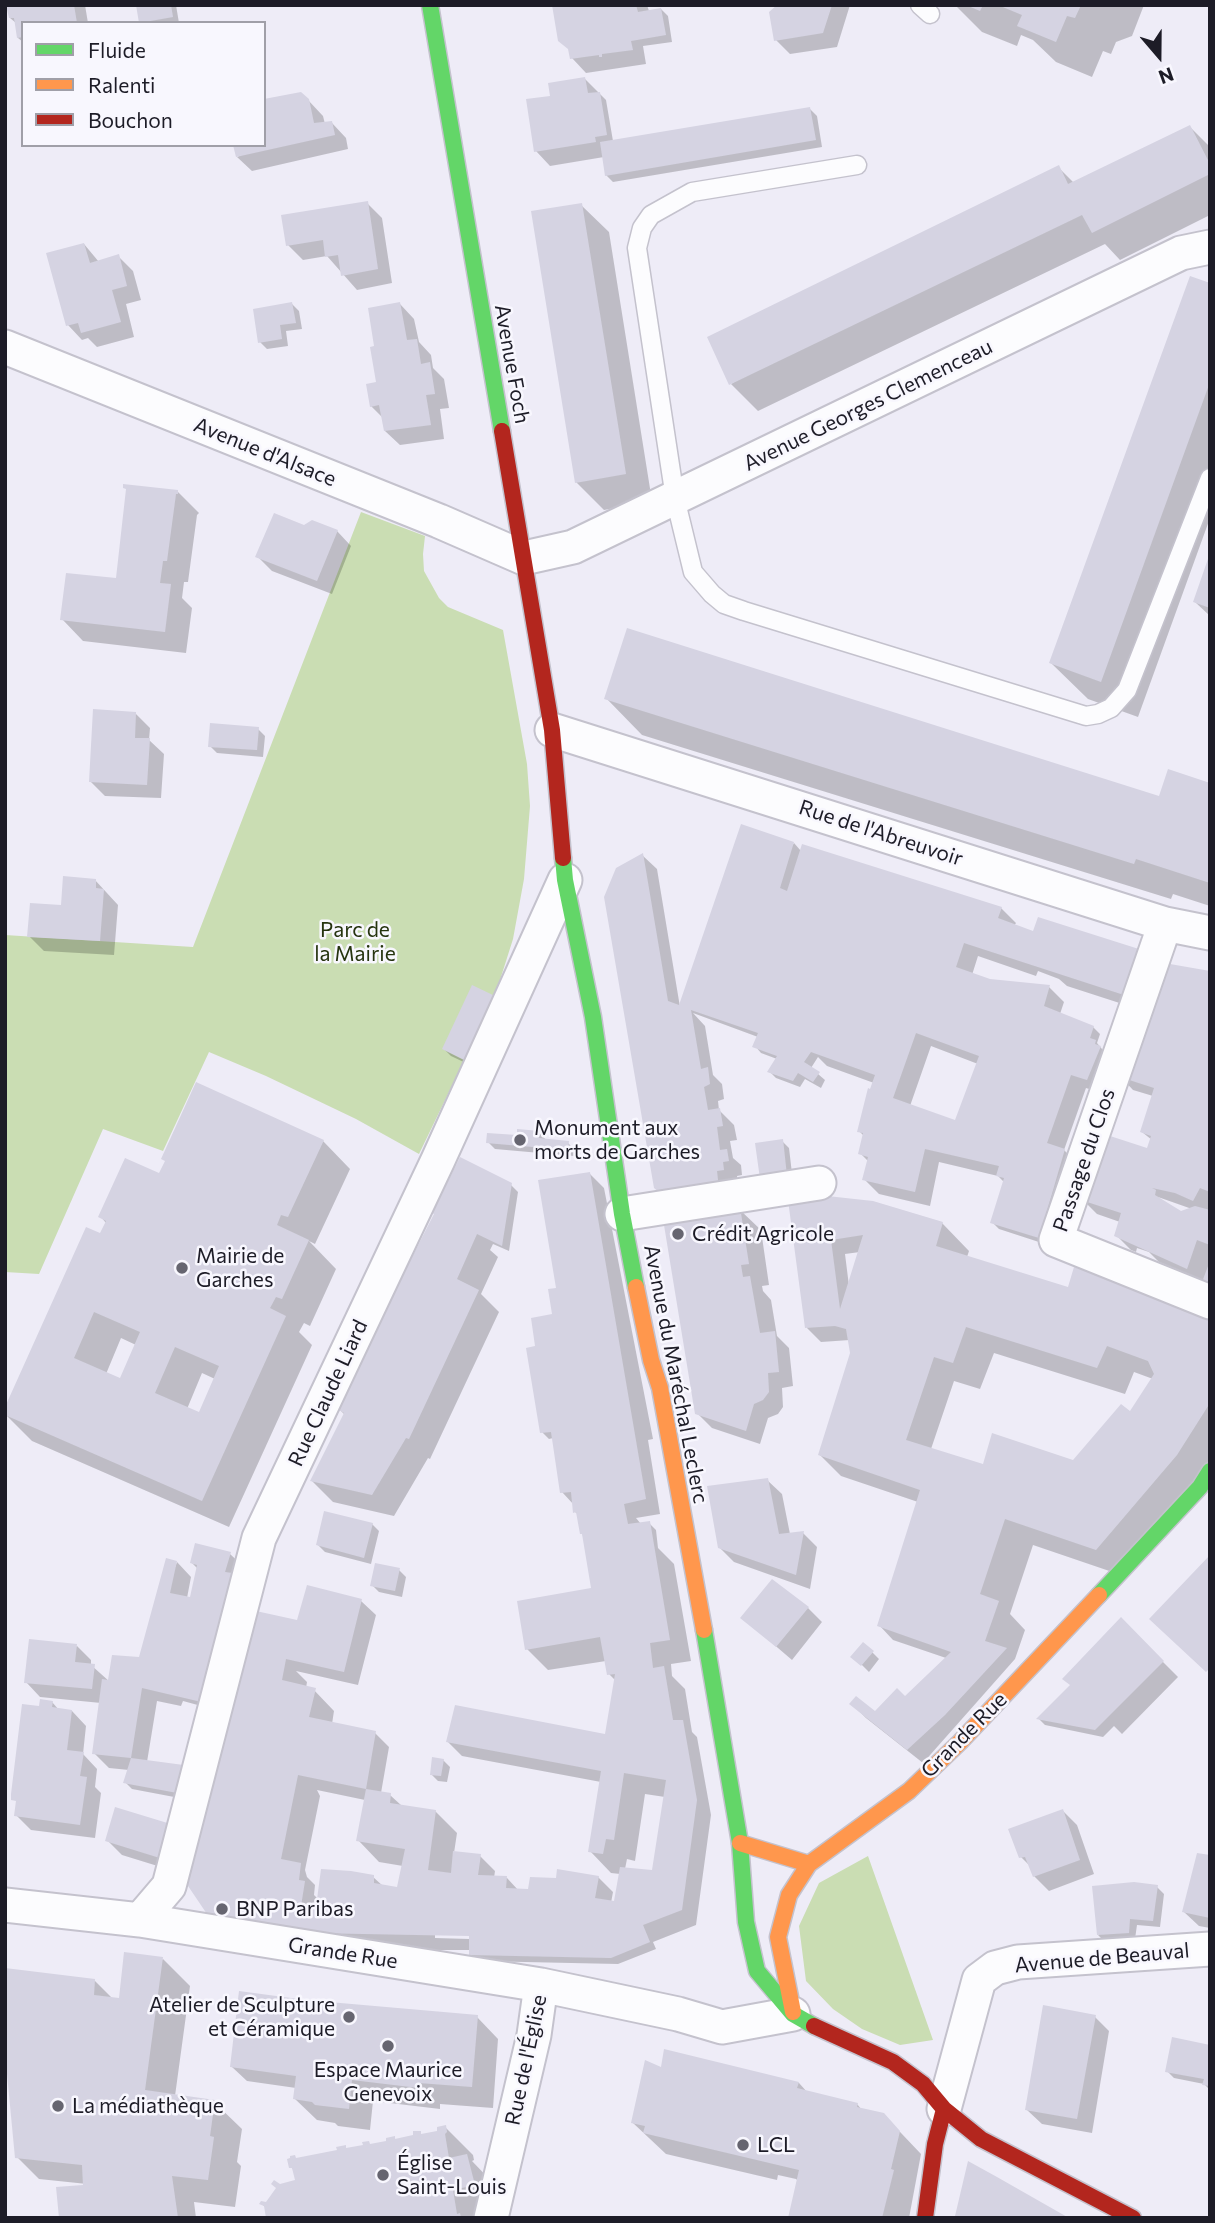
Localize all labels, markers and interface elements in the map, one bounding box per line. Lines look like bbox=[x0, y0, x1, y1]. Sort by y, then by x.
legend bbox=[21, 21, 266, 147]
north arrow bbox=[1124, 21, 1194, 91]
text: Fluide bbox=[88, 37, 146, 62]
text: N bbox=[1156, 63, 1177, 89]
text: Ralenti bbox=[88, 72, 155, 97]
text: Bouchon bbox=[88, 107, 173, 132]
street label: Avenue Foch bbox=[489, 302, 535, 426]
street label: Avenue Georges Clemenceau bbox=[739, 334, 997, 476]
street label: Avenue d'Alsace bbox=[190, 412, 340, 492]
street label: Rue de l'Abreuvoir bbox=[796, 795, 966, 871]
park label: Parc de la Mairie bbox=[314, 917, 396, 967]
street label: Passage du Clos bbox=[1048, 1085, 1120, 1235]
place label: Monument aux morts de Garches bbox=[534, 1115, 700, 1165]
marker: Monument aux morts de Garches bbox=[512, 1132, 528, 1148]
place label: Crédit Agricole bbox=[692, 1221, 834, 1247]
marker: Crédit Agricole bbox=[670, 1226, 686, 1242]
place label: Mairie de Garches bbox=[196, 1243, 284, 1293]
street label: Avenue du Maréchal Leclerc bbox=[639, 1243, 713, 1505]
marker: Mairie de Garches bbox=[174, 1260, 190, 1276]
street label: Rue Claude Liard bbox=[283, 1316, 373, 1470]
street label: Grande Rue bbox=[916, 1687, 1012, 1783]
place label: BNP Paribas bbox=[236, 1896, 353, 1922]
marker: BNP Paribas bbox=[214, 1901, 230, 1917]
street label: Grande Rue bbox=[286, 1932, 400, 1974]
street label: Avenue de Beauval bbox=[1013, 1938, 1191, 1978]
place label: Atelier de Sculpture et Céramique bbox=[149, 1992, 335, 2042]
street label: Rue de l'Église bbox=[500, 1992, 552, 2128]
marker: Atelier de Sculpture et Céramique bbox=[341, 2009, 357, 2025]
marker: Espace Maurice Genevoix bbox=[380, 2038, 396, 2054]
place label: Espace Maurice Genevoix bbox=[314, 2057, 462, 2107]
place label: La médiathèque bbox=[72, 2093, 224, 2119]
marker: La médiathèque bbox=[50, 2098, 66, 2114]
place label: LCL bbox=[757, 2132, 795, 2158]
marker: LCL bbox=[735, 2137, 751, 2153]
place label: Église Saint-Louis bbox=[397, 2150, 506, 2200]
marker: Église Saint-Louis bbox=[375, 2167, 391, 2183]

